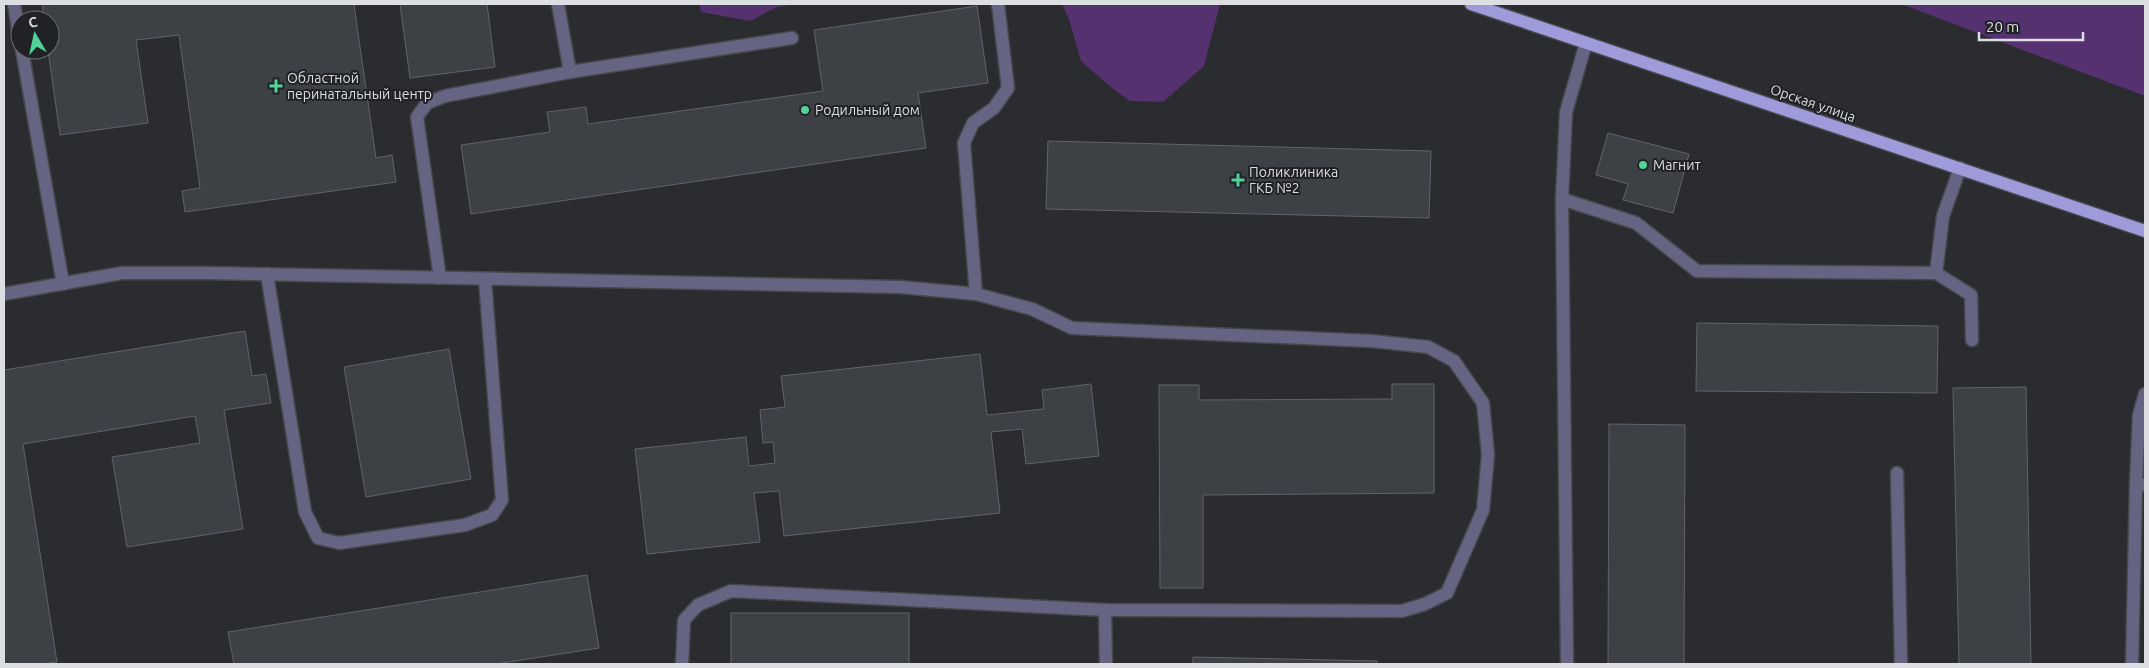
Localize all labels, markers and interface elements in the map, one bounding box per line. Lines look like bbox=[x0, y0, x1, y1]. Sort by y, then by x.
north arrow bbox=[10, 10, 60, 60]
scale bar bbox=[1979, 10, 2083, 42]
text: С bbox=[27, 14, 39, 31]
text: 20 m bbox=[1986, 18, 2019, 35]
place label: Областной перинатальный центр bbox=[287, 70, 432, 102]
marker: Областной перинатальный центр bbox=[269, 79, 283, 93]
street label: Орская улица bbox=[1768, 81, 1858, 125]
place label: Родильный дом bbox=[815, 102, 920, 118]
marker: Родильный дом bbox=[799, 104, 811, 116]
place label: Магнит bbox=[1653, 157, 1701, 173]
marker: Магнит bbox=[1637, 159, 1649, 171]
place label: Поликлиника ГКБ №2 bbox=[1249, 164, 1338, 196]
marker: Поликлиника ГКБ №2 bbox=[1231, 173, 1245, 187]

